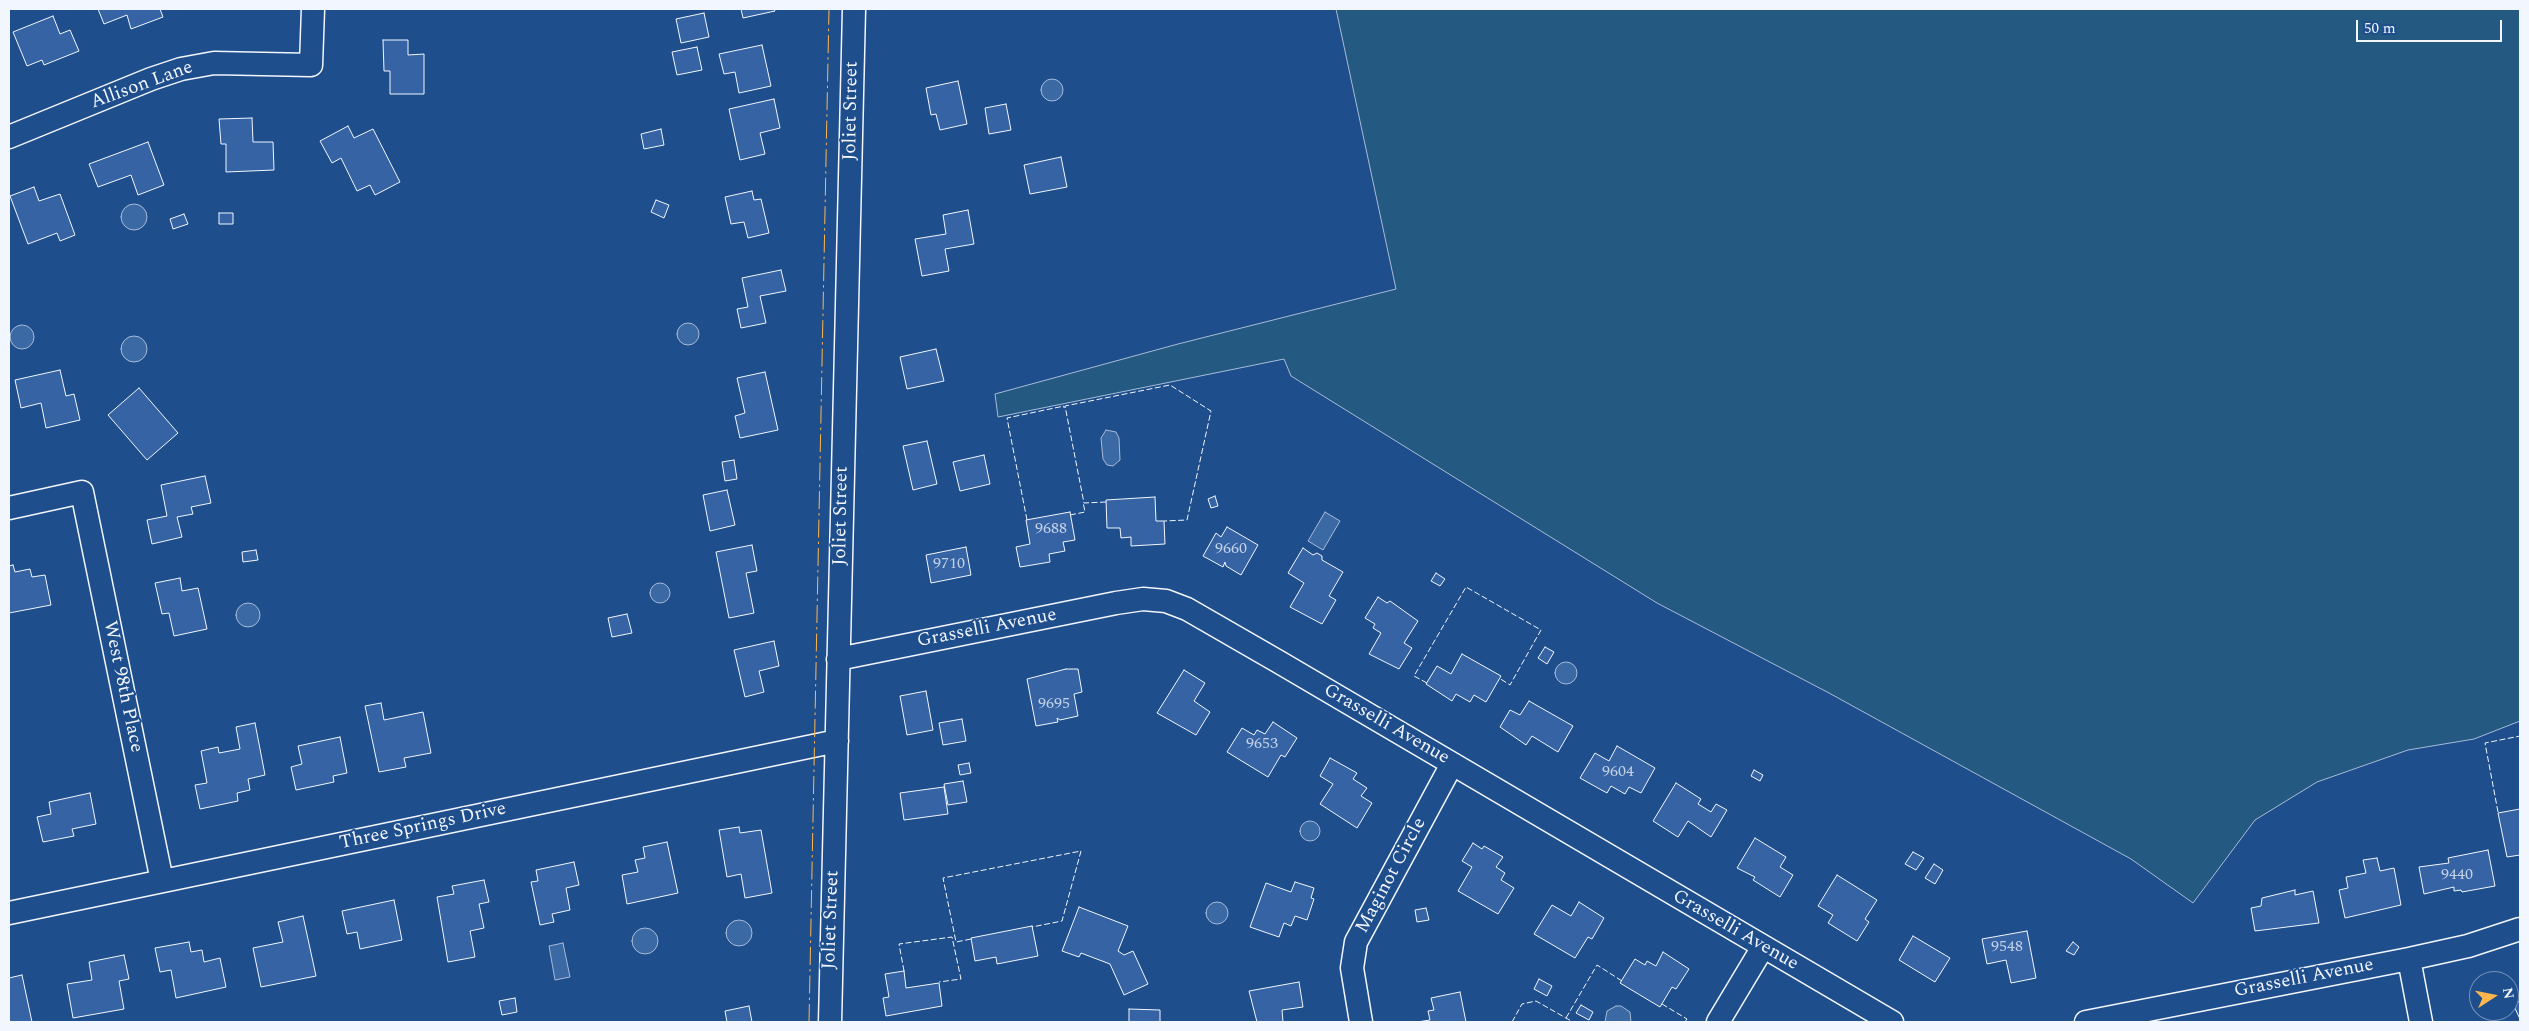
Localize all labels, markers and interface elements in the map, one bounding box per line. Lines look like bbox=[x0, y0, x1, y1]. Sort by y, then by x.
scale bar bbox=[2359, 10, 2505, 42]
text: 50 m bbox=[2364, 17, 2396, 40]
street label: Allison Lane bbox=[88, 57, 196, 115]
street label: Joliet Street bbox=[840, 61, 864, 161]
street label: Joliet Street bbox=[830, 466, 854, 566]
house number: 9688 bbox=[1035, 520, 1067, 540]
house number: 9660 bbox=[1215, 540, 1247, 560]
house number: 9710 bbox=[933, 555, 965, 575]
street label: Grasselli Avenue bbox=[915, 604, 1059, 654]
street label: West 98th Place bbox=[97, 619, 147, 755]
street label: Grasselli Avenue bbox=[1319, 680, 1453, 770]
house number: 9695 bbox=[1038, 695, 1070, 715]
house number: 9653 bbox=[1246, 735, 1278, 755]
house number: 9604 bbox=[1602, 763, 1634, 783]
street label: Three Springs Drive bbox=[338, 798, 508, 856]
street label: Maginot Circle bbox=[1352, 814, 1432, 938]
house number: 9440 bbox=[2441, 866, 2473, 886]
street label: Joliet Street bbox=[819, 870, 845, 970]
street label: Grasselli Avenue bbox=[1668, 886, 1802, 976]
house number: 9548 bbox=[1991, 938, 2023, 958]
street label: Grasselli Avenue bbox=[2232, 954, 2376, 1004]
north arrow bbox=[2469, 971, 2519, 1021]
text: N bbox=[2497, 986, 2520, 1001]

